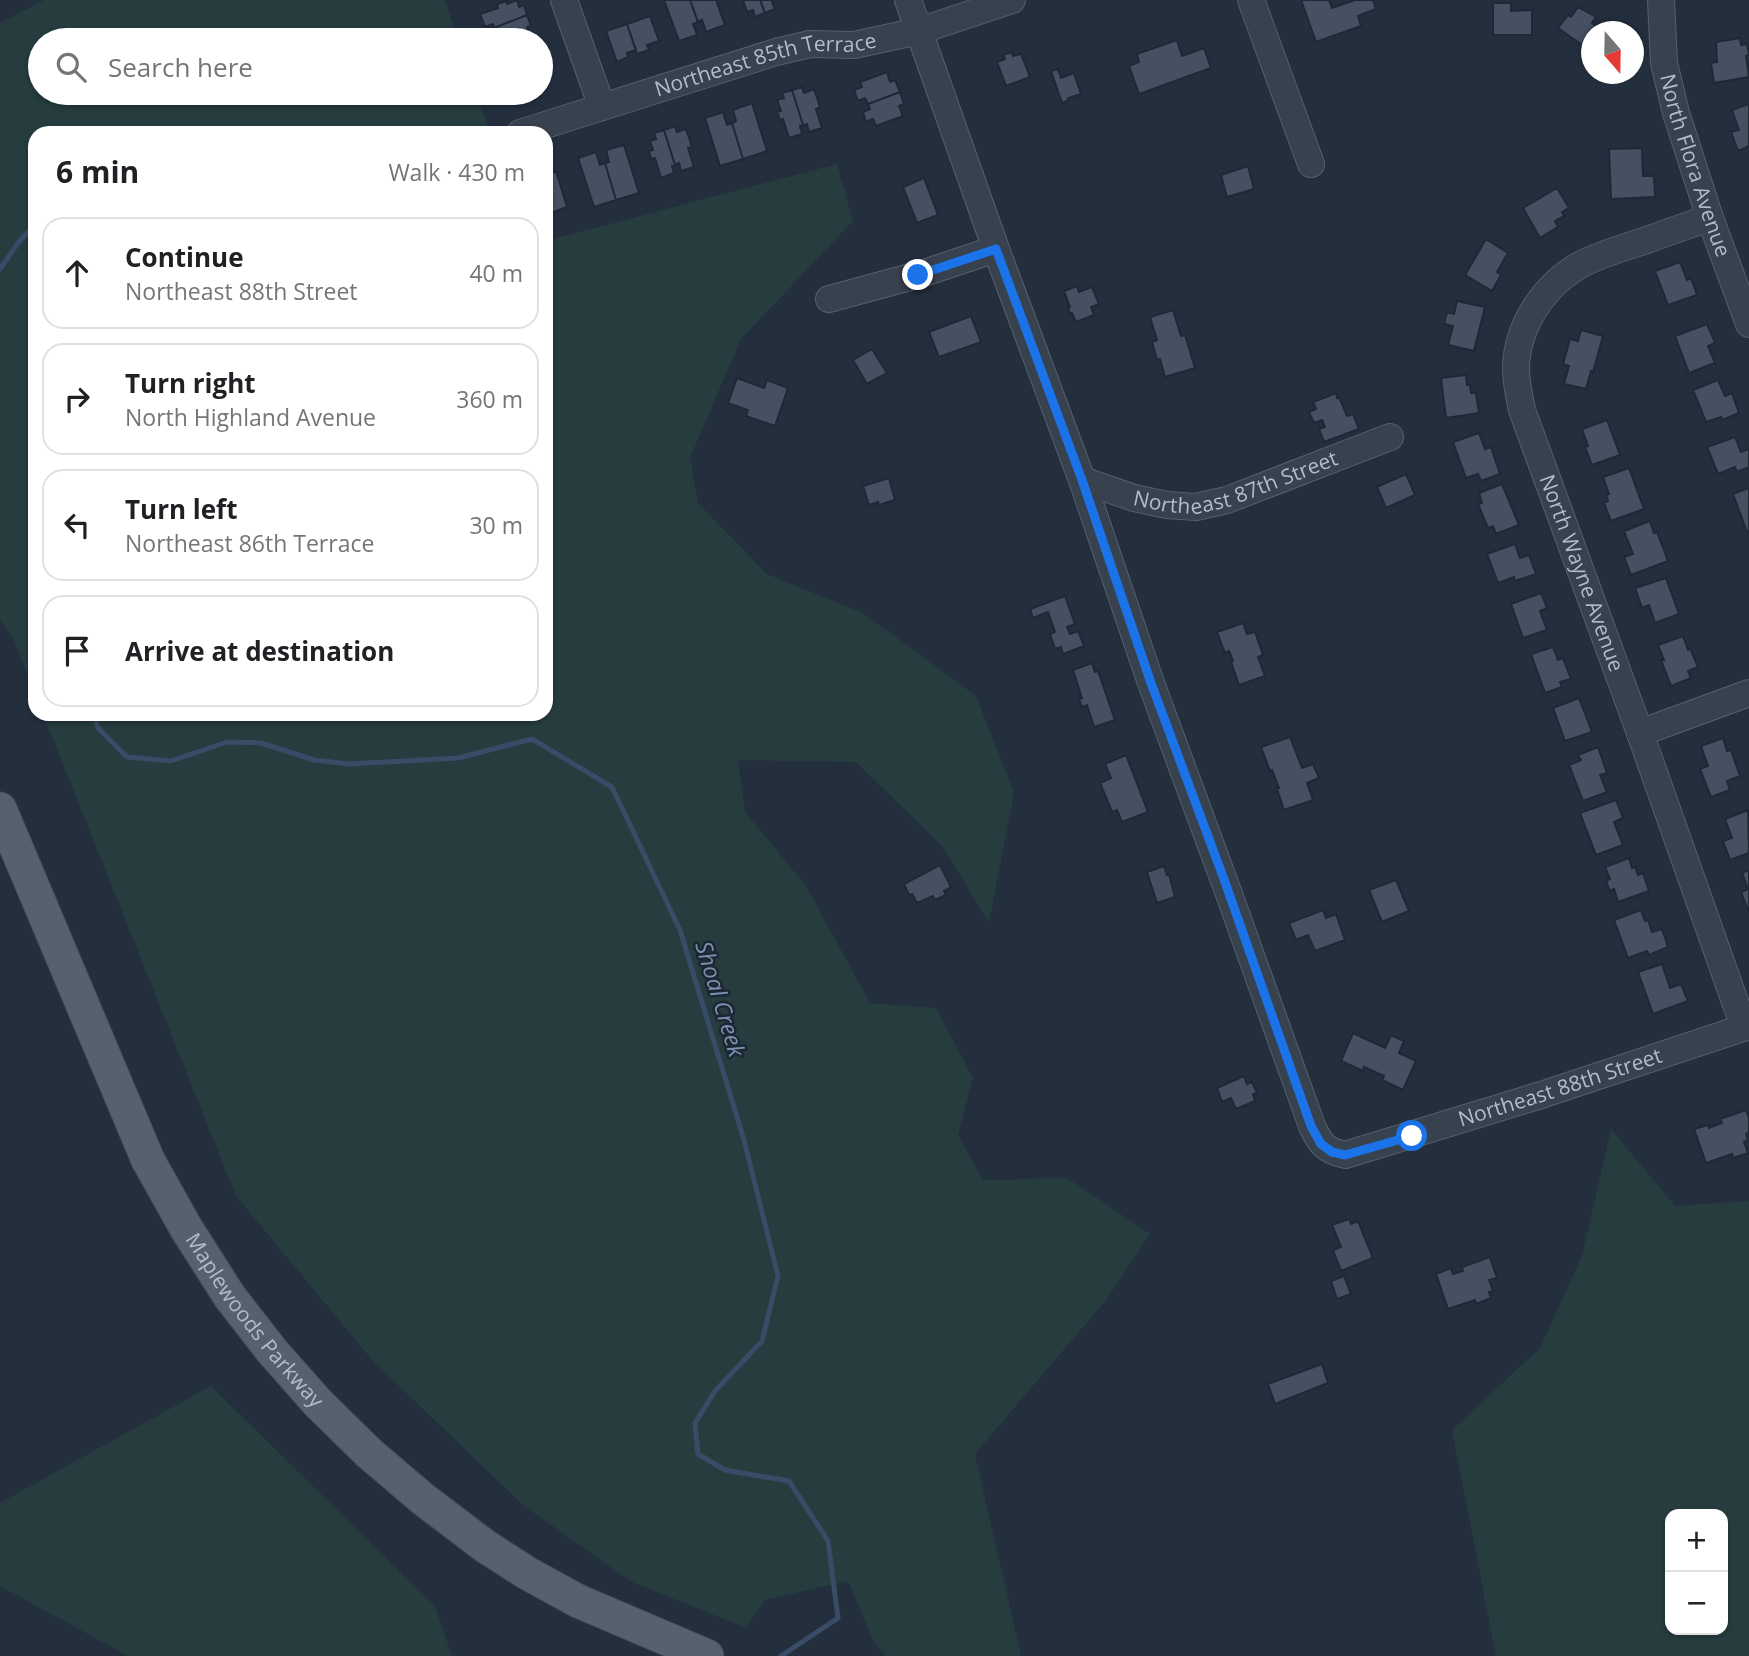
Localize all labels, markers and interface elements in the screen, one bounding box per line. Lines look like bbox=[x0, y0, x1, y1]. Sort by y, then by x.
north arrow bbox=[1581, 21, 1644, 84]
street label: Northeast 85th Terrace bbox=[651, 26, 879, 103]
search box bbox=[28, 28, 553, 105]
icon: search bbox=[52, 48, 90, 86]
text: Search here bbox=[108, 49, 253, 85]
street label: North Flora Avenue bbox=[1654, 71, 1738, 260]
text: 6 min bbox=[56, 151, 139, 192]
text: Walk · 430 m bbox=[388, 156, 525, 188]
text: Continue bbox=[125, 239, 244, 275]
icon: ahead bbox=[58, 254, 96, 292]
text: 40 m bbox=[469, 257, 523, 289]
route end bbox=[902, 259, 933, 290]
text: Northeast 88th Street bbox=[125, 275, 358, 307]
text: Turn right bbox=[125, 365, 256, 401]
icon: right bbox=[58, 380, 96, 418]
text: 360 m bbox=[456, 383, 523, 415]
text: North Highland Avenue bbox=[125, 401, 376, 433]
street label: Northeast 87th Street bbox=[1131, 444, 1341, 521]
street label: North Wayne Avenue bbox=[1534, 470, 1631, 675]
text: Turn left bbox=[125, 491, 237, 527]
icon: left bbox=[58, 506, 96, 544]
text: 30 m bbox=[469, 509, 523, 541]
text: Northeast 86th Terrace bbox=[125, 527, 374, 559]
icon: arrive bbox=[58, 632, 96, 670]
text: Arrive at destination bbox=[125, 633, 394, 669]
water label: Shoal Creek bbox=[688, 937, 754, 1061]
street label: Northeast 88th Street bbox=[1455, 1041, 1665, 1133]
route start bbox=[1396, 1120, 1427, 1151]
street label: Maplewoods Parkway bbox=[180, 1227, 331, 1413]
map controls bbox=[1665, 1509, 1728, 1635]
button: + bbox=[1665, 1509, 1728, 1572]
button: − bbox=[1665, 1572, 1728, 1635]

